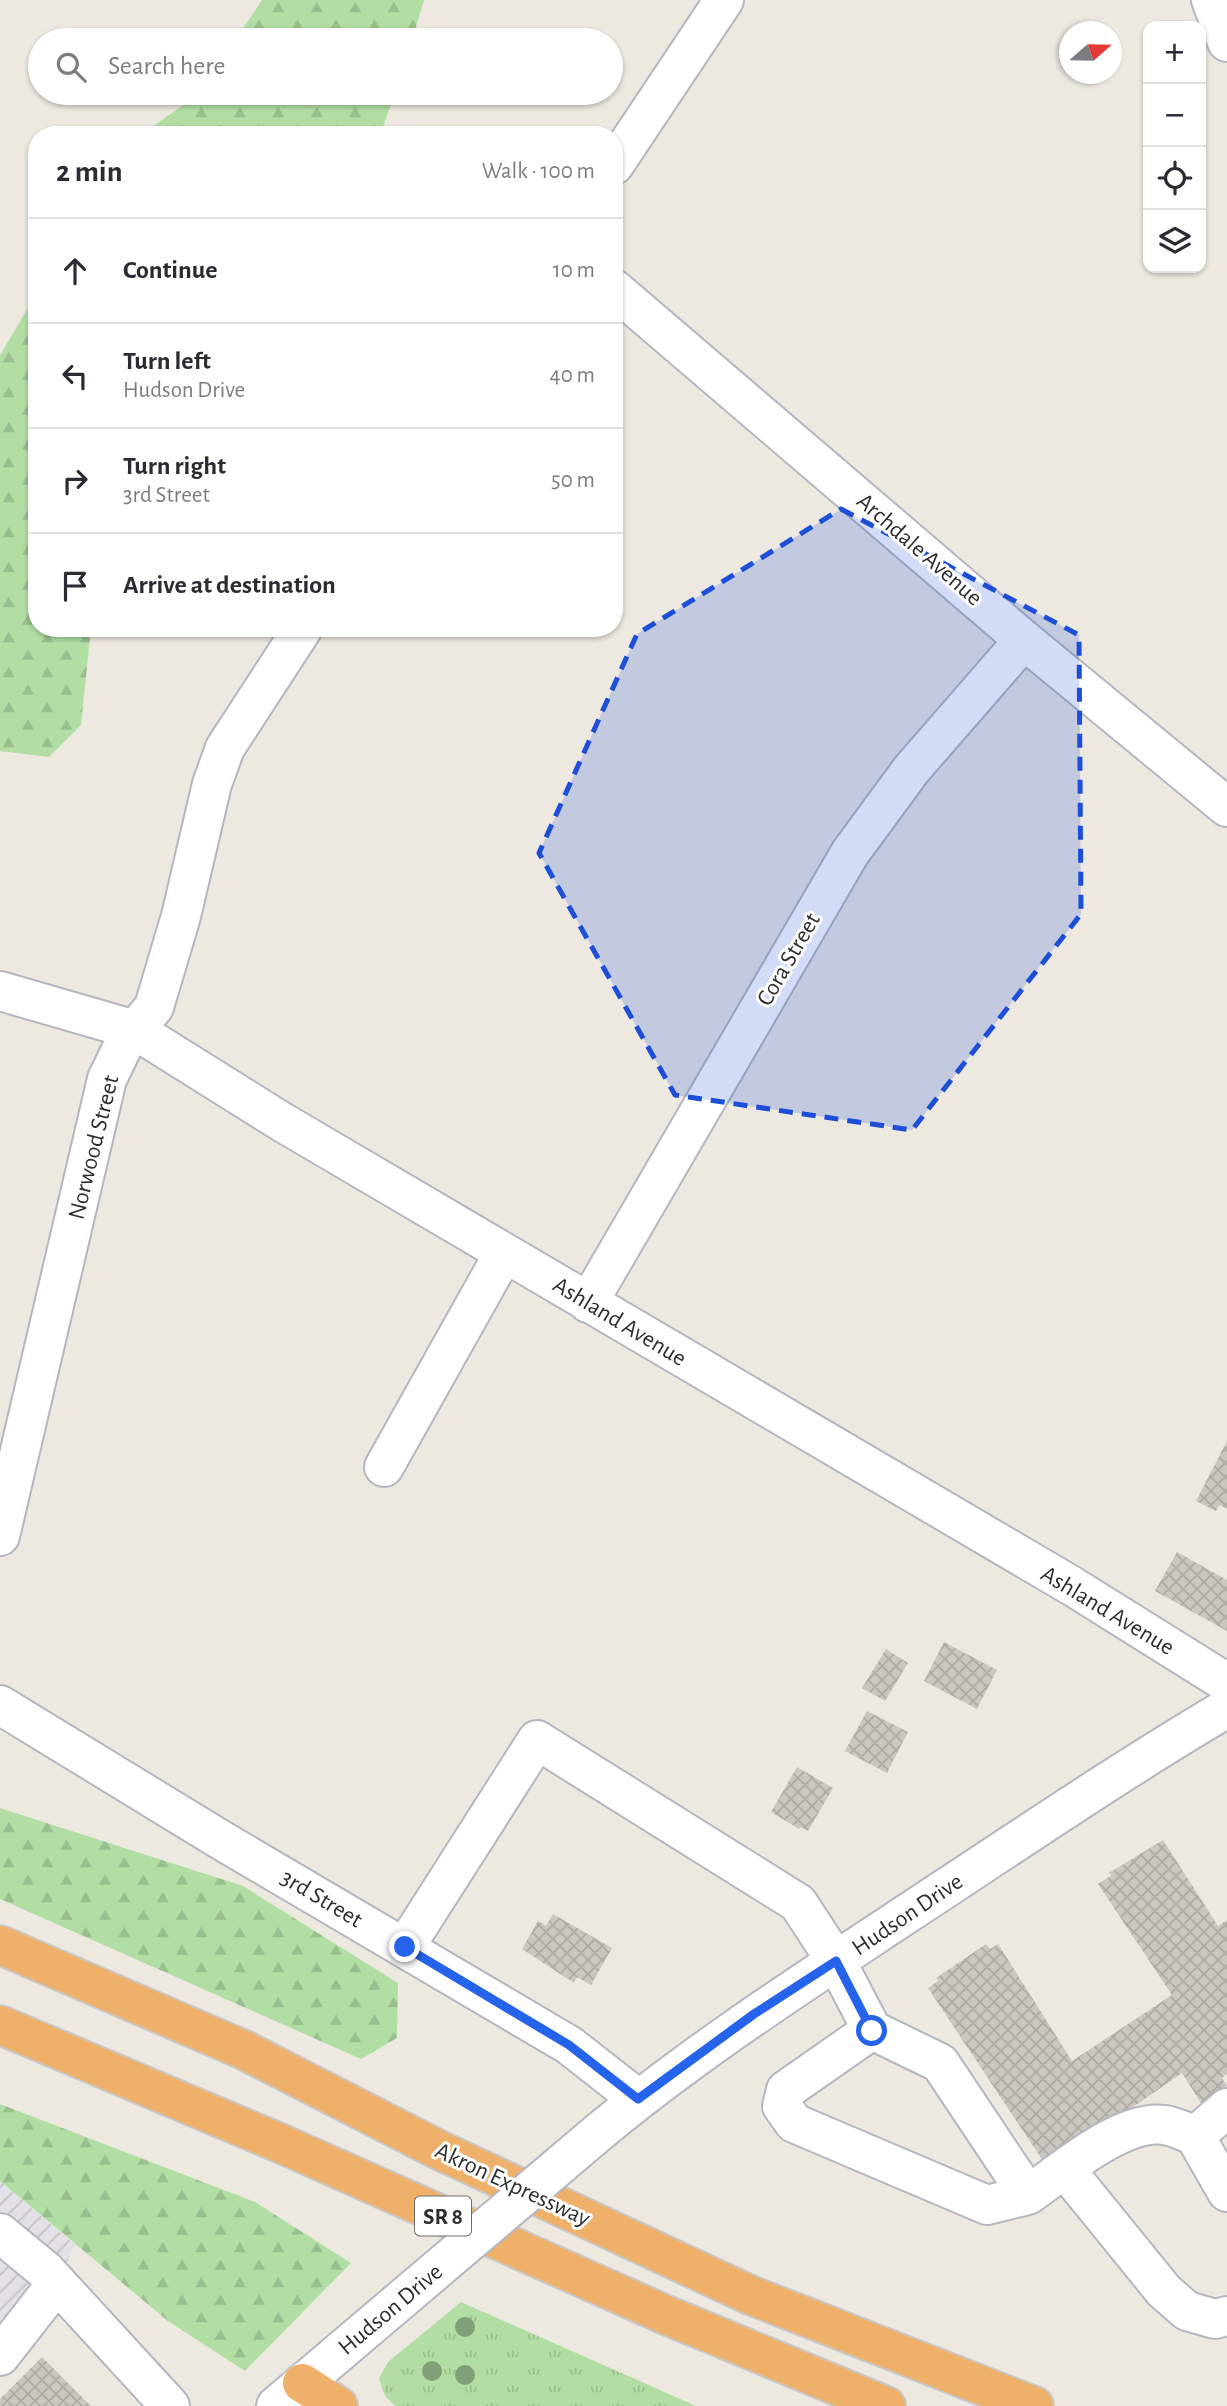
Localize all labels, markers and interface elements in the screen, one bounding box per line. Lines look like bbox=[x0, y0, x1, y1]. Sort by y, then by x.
north arrow bbox=[1059, 21, 1122, 84]
map controls bbox=[1143, 21, 1206, 273]
button: + bbox=[1143, 21, 1206, 84]
search box bbox=[28, 28, 623, 105]
icon: search bbox=[52, 48, 90, 86]
text: Search here bbox=[108, 53, 226, 79]
button: − bbox=[1143, 84, 1206, 147]
button: locate bbox=[1143, 147, 1206, 210]
text: 2 min bbox=[56, 157, 123, 187]
text: Walk · 100 m bbox=[482, 160, 595, 183]
button: layers bbox=[1143, 210, 1206, 273]
icon: ahead bbox=[56, 252, 94, 290]
text: Continue bbox=[123, 257, 218, 283]
text: 10 m bbox=[553, 259, 595, 282]
text: Turn left bbox=[123, 348, 211, 374]
icon: left bbox=[56, 357, 94, 395]
text: 40 m bbox=[550, 364, 595, 387]
text: Hudson Drive bbox=[123, 379, 245, 402]
text: Turn right bbox=[123, 453, 226, 479]
icon: right bbox=[56, 462, 94, 500]
text: 50 m bbox=[551, 469, 595, 492]
text: 3rd Street bbox=[123, 484, 210, 507]
street label: Archdale Avenue bbox=[852, 489, 987, 610]
icon: arrive bbox=[56, 567, 94, 605]
text: Arrive at destination bbox=[123, 572, 336, 598]
street label: Cora Street bbox=[753, 909, 825, 1010]
street label: Norwood Street bbox=[64, 1072, 124, 1222]
street label: Ashland Avenue bbox=[549, 1273, 690, 1371]
street label: Ashland Avenue bbox=[1037, 1562, 1178, 1660]
street label: 3rd Street bbox=[277, 1865, 367, 1933]
street label: Hudson Drive bbox=[848, 1869, 967, 1960]
route end bbox=[389, 1931, 420, 1962]
route start bbox=[856, 2015, 887, 2046]
street label: Akron Expressway bbox=[431, 2139, 594, 2231]
road number: SR 8 bbox=[415, 2196, 471, 2236]
street label: Hudson Drive bbox=[334, 2260, 447, 2360]

